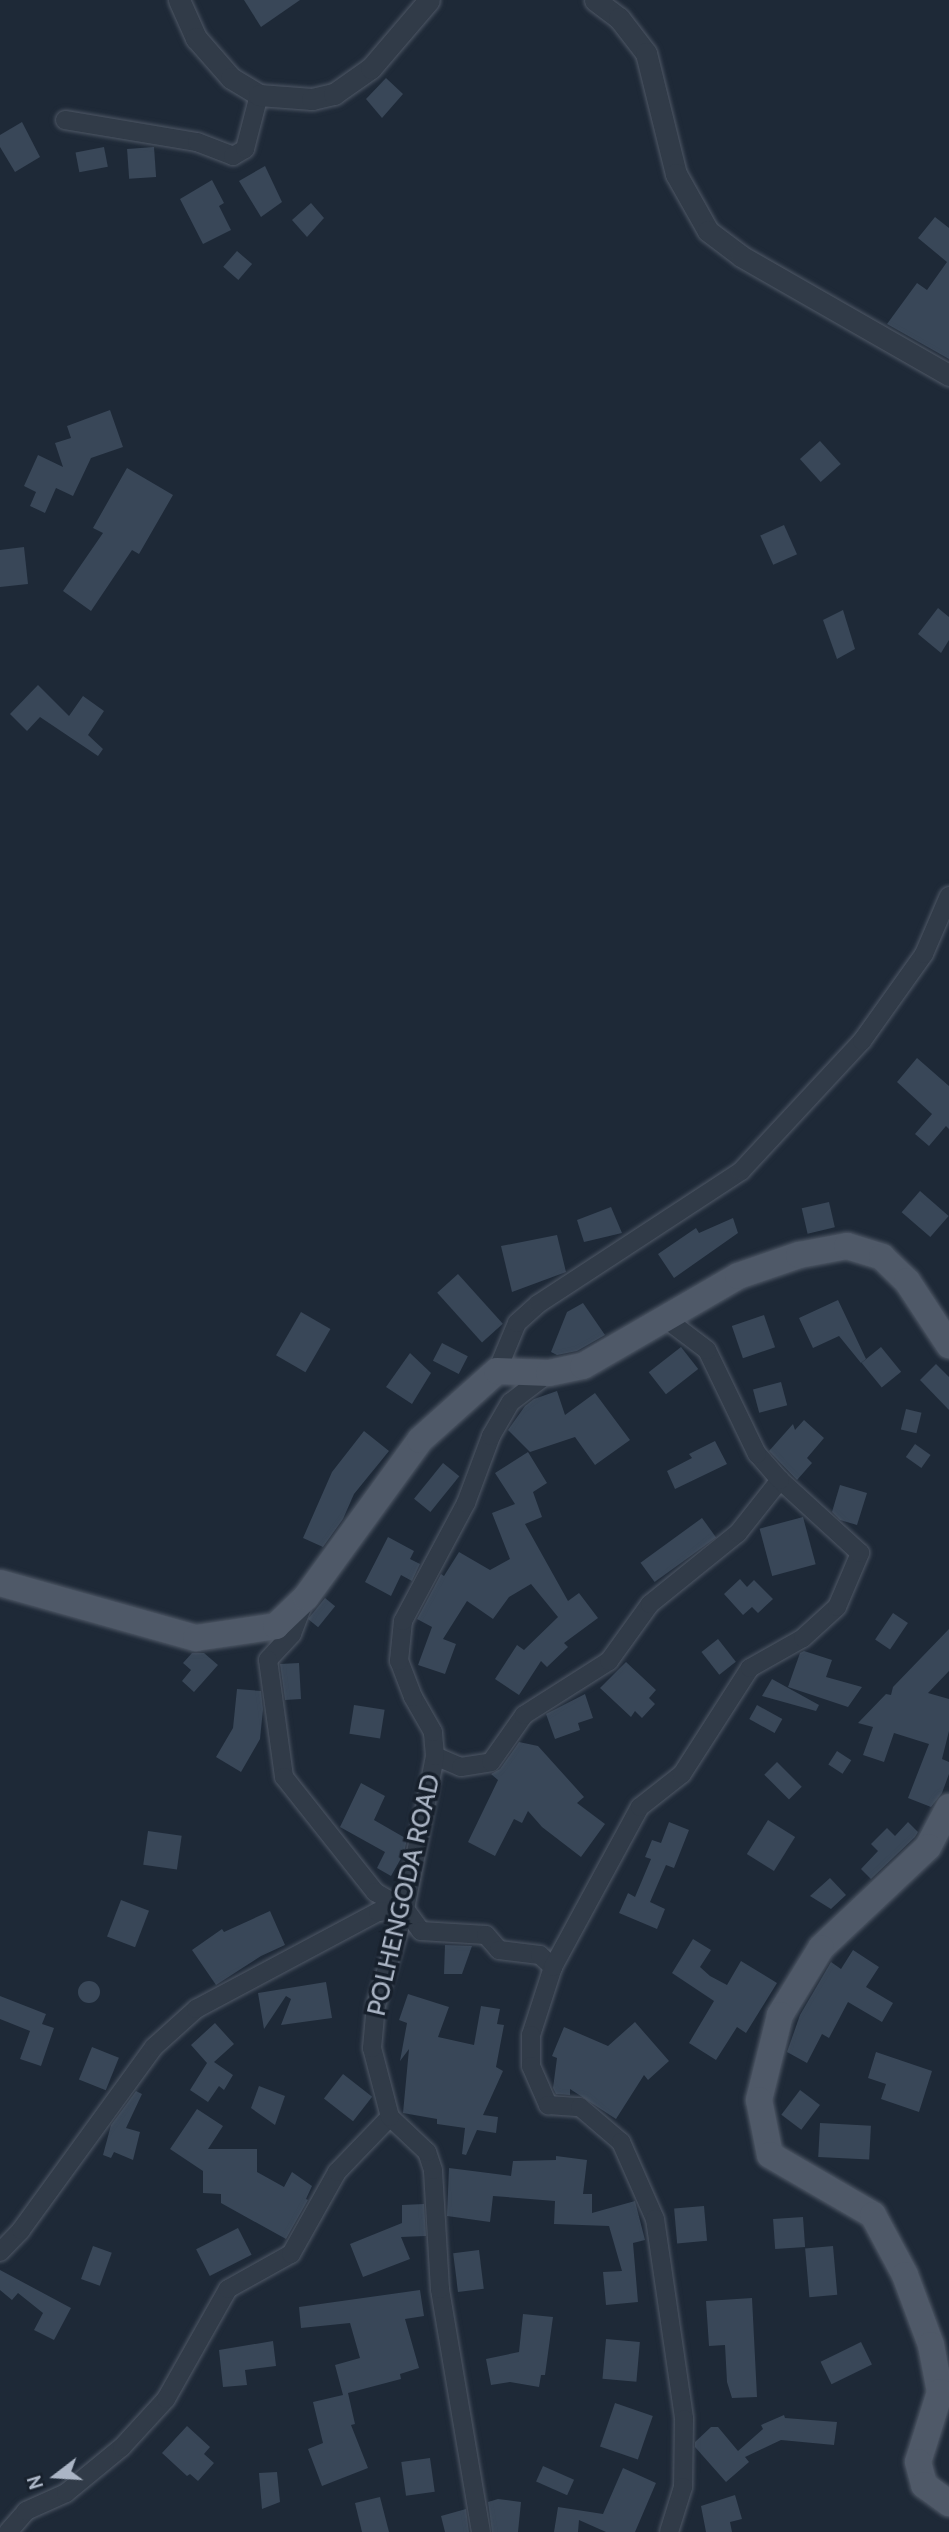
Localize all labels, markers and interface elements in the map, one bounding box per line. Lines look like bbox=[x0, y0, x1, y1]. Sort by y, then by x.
street label: POLHENGODA ROAD bbox=[361, 1771, 447, 2019]
north arrow bbox=[21, 2441, 91, 2511]
text: N bbox=[22, 2472, 48, 2492]

